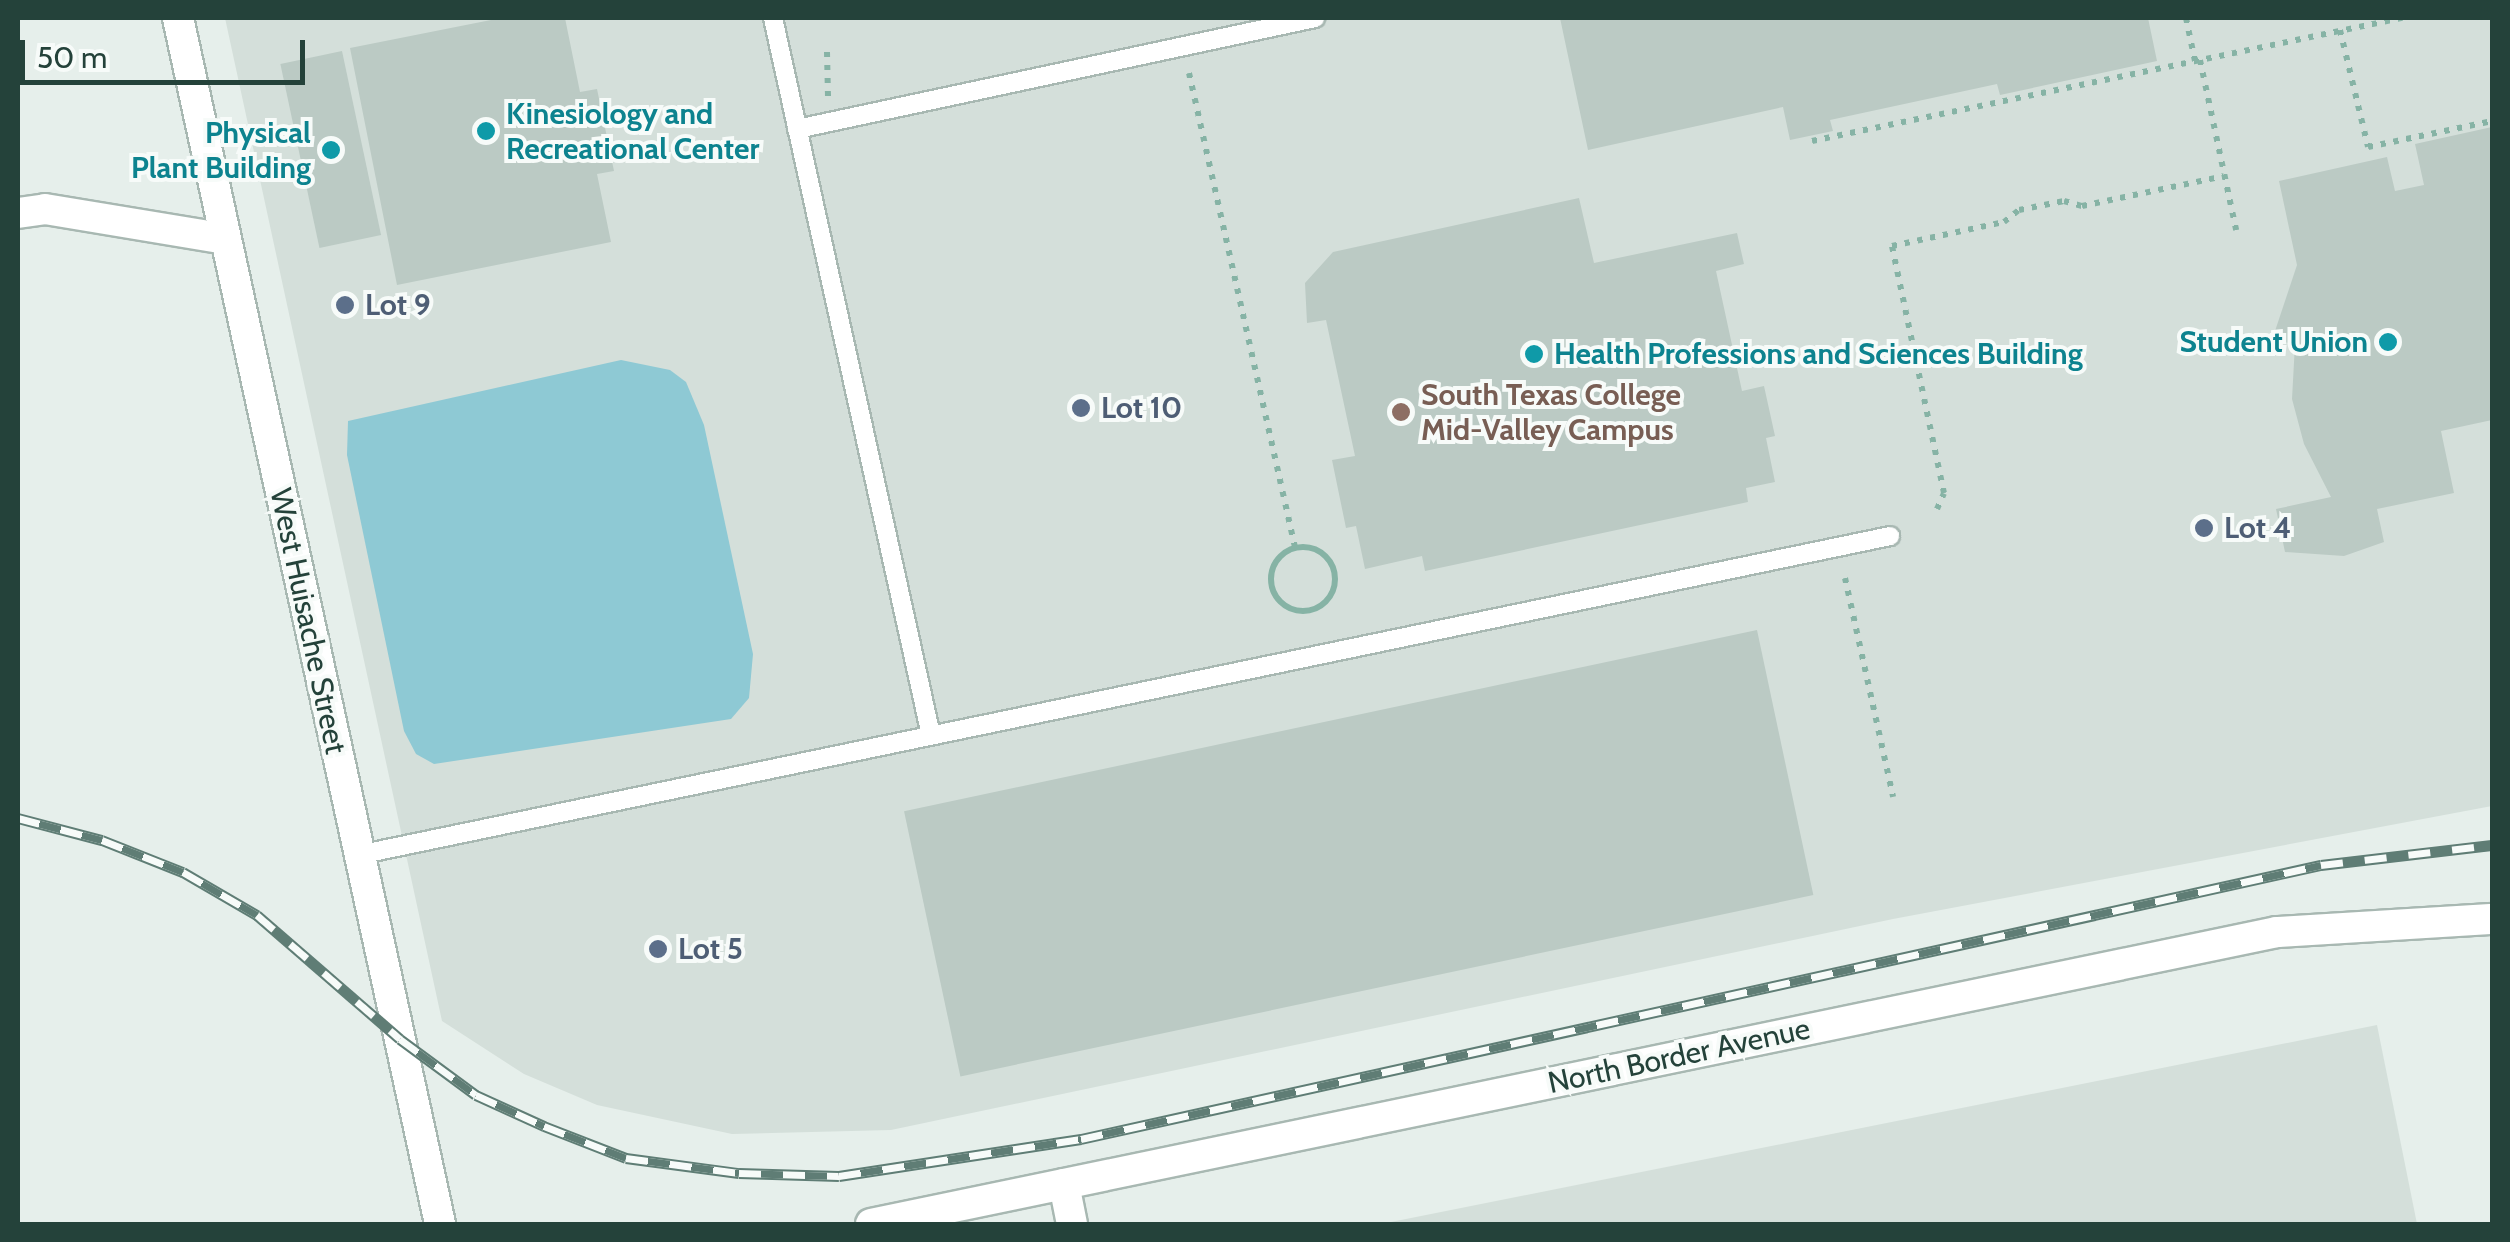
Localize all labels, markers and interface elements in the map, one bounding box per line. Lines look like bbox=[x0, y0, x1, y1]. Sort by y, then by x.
scale bar bbox=[25, 20, 310, 82]
text: 50 m bbox=[37, 39, 107, 76]
place label: Kinesiology and Recreational Center bbox=[506, 96, 759, 166]
place label: Physical Plant Building bbox=[131, 115, 311, 186]
marker: Kinesiology and Recreational Center bbox=[475, 120, 497, 142]
marker: Physical Plant Building bbox=[320, 139, 342, 161]
place label: Lot 9 bbox=[365, 287, 431, 323]
marker: Lot 9 bbox=[334, 294, 356, 316]
place label: Student Union bbox=[2180, 324, 2368, 360]
marker: Student Union bbox=[2377, 331, 2399, 353]
place label: Health Professions and Sciences Building bbox=[1554, 336, 2083, 372]
marker: Health Professions and Sciences Building bbox=[1523, 343, 1545, 365]
place label: South Texas College Mid-Valley Campus bbox=[1421, 377, 1681, 448]
place label: Lot 10 bbox=[1101, 390, 1182, 426]
marker: Lot 10 bbox=[1070, 397, 1092, 419]
marker: South Texas College Mid-Valley Campus bbox=[1390, 401, 1412, 423]
street label: West Huisache Street bbox=[262, 485, 354, 757]
place label: Lot 4 bbox=[2224, 510, 2291, 546]
marker: Lot 4 bbox=[2193, 517, 2215, 539]
place label: Lot 5 bbox=[678, 931, 743, 967]
marker: Lot 5 bbox=[647, 938, 669, 960]
street label: North Border Avenue bbox=[1545, 1011, 1813, 1101]

